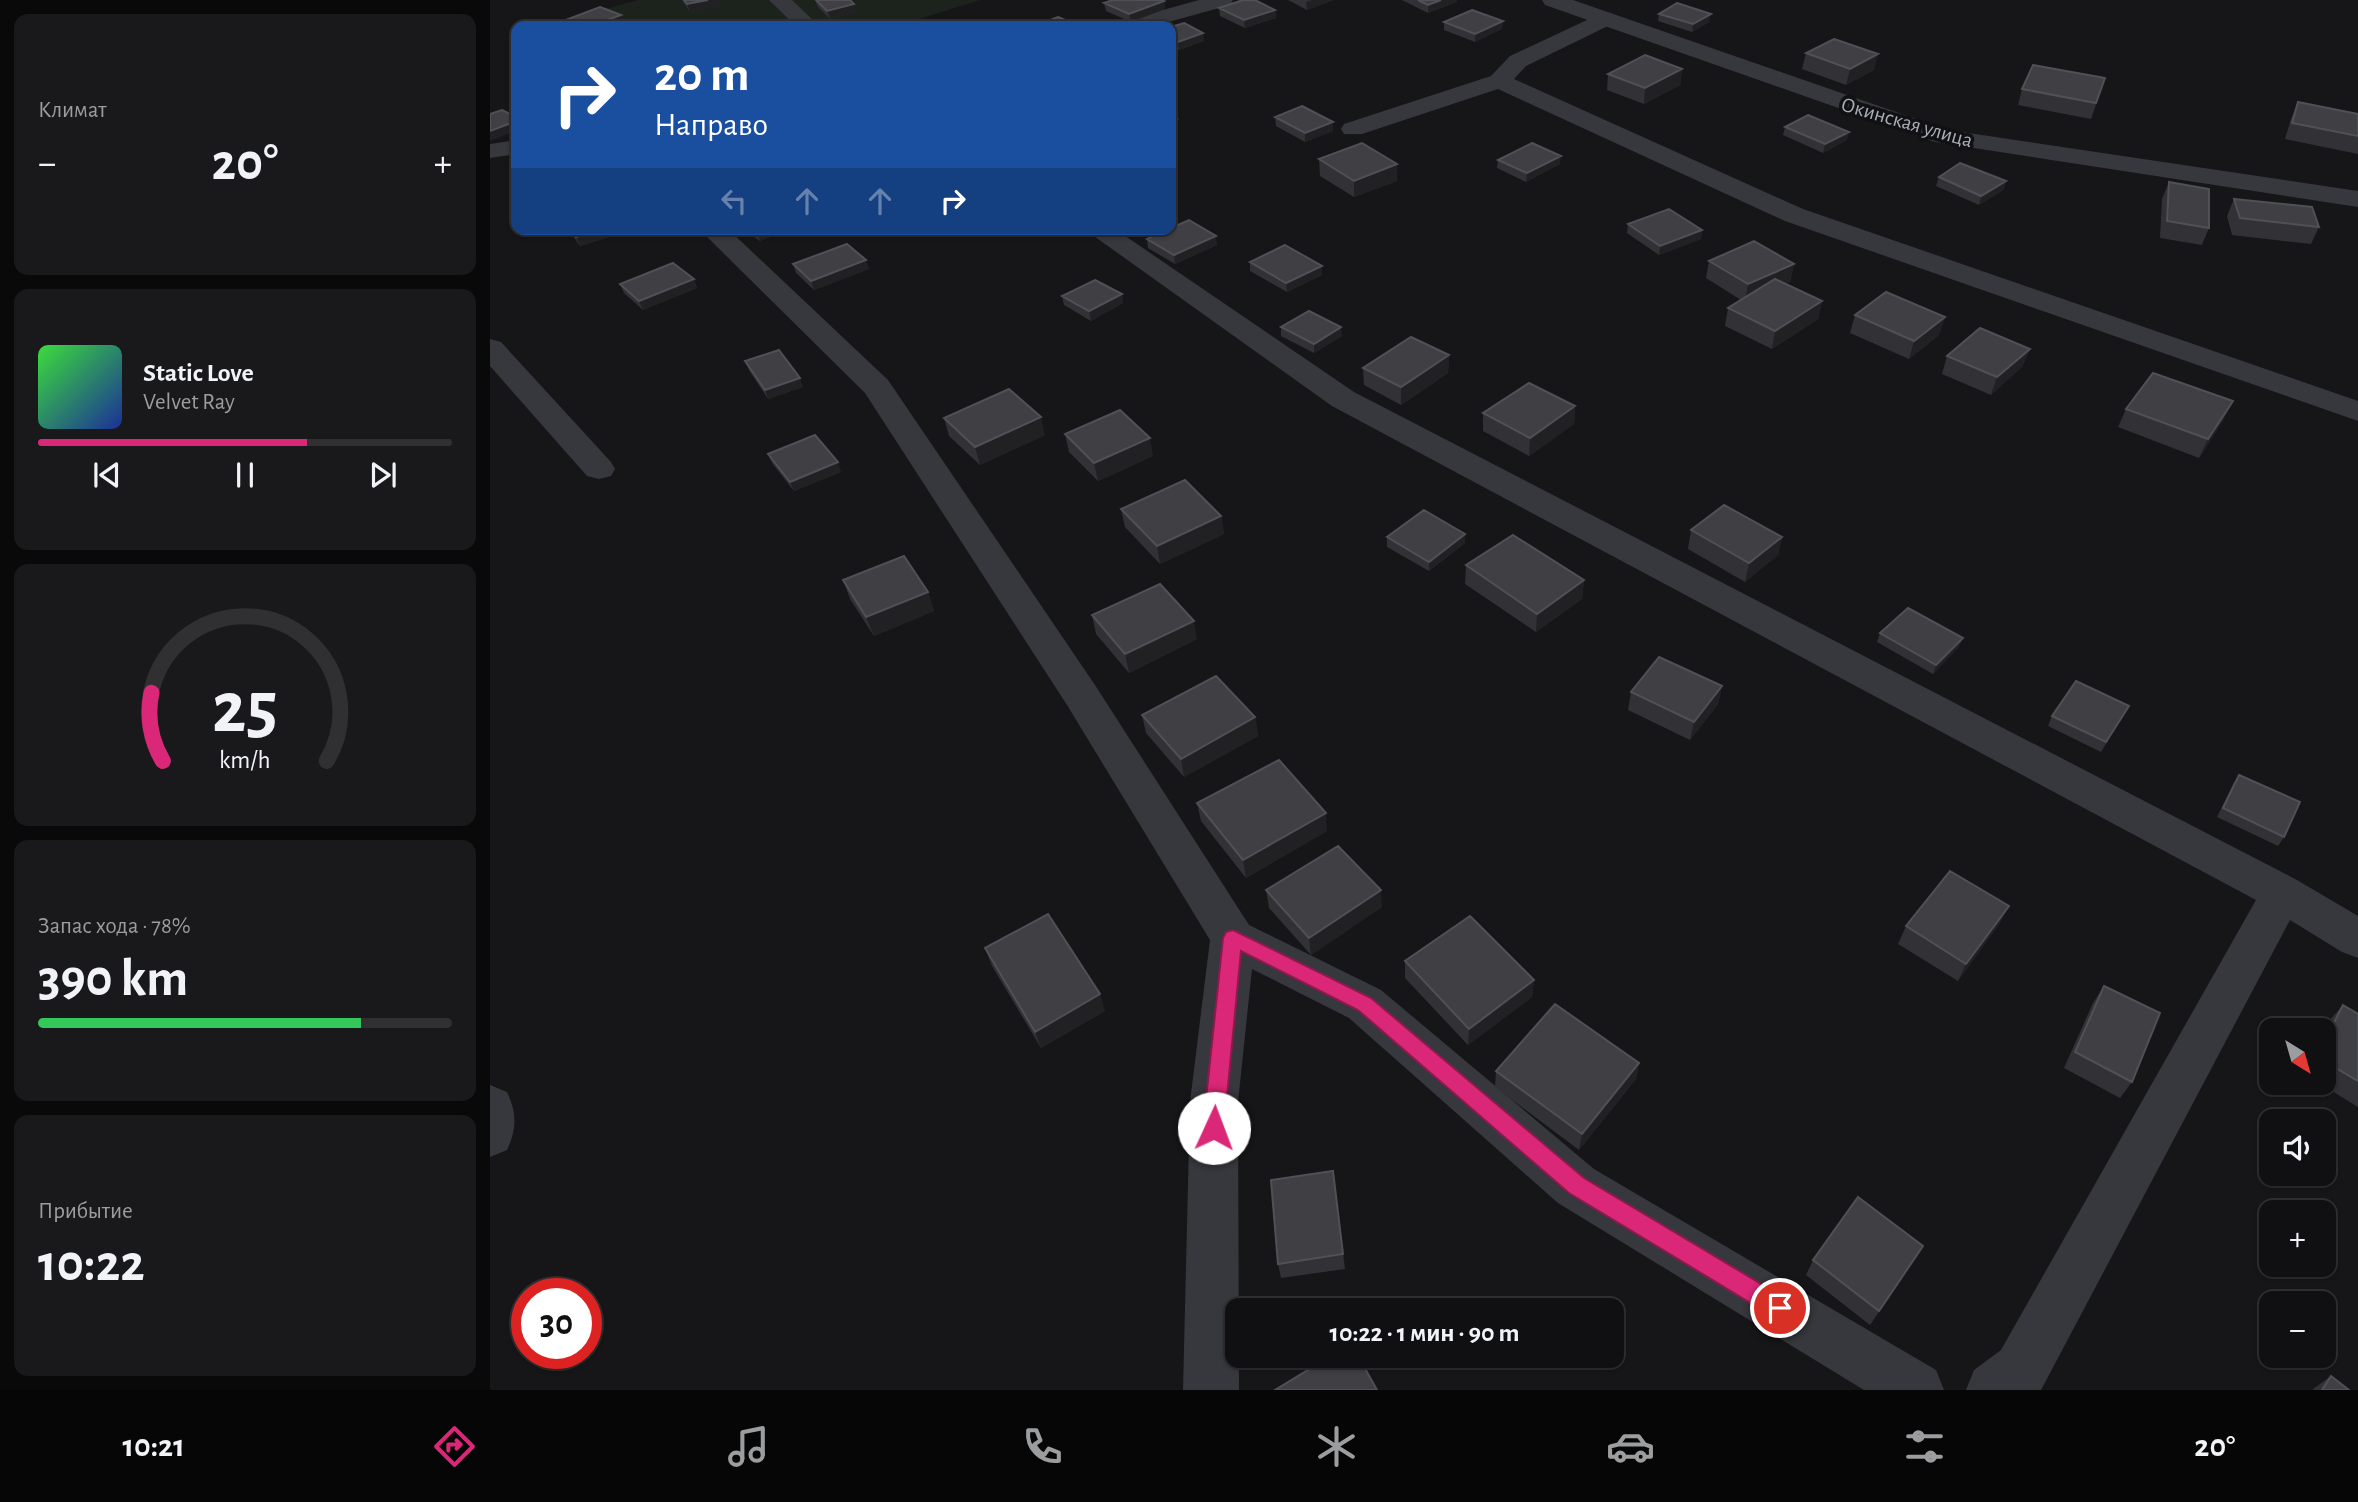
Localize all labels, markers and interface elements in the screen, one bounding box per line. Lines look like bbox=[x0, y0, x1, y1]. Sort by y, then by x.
icon: right bbox=[539, 49, 630, 140]
text: 20 m bbox=[654, 51, 750, 100]
street label: Окинская улица bbox=[1839, 94, 1976, 151]
text: Климат bbox=[38, 99, 107, 122]
text: Направо bbox=[654, 109, 768, 141]
text: 20° bbox=[212, 137, 278, 189]
text: − bbox=[38, 145, 56, 183]
text: + bbox=[434, 145, 452, 183]
icon: left bbox=[715, 182, 753, 220]
icon: ahead bbox=[788, 182, 826, 220]
icon: ahead bbox=[861, 182, 899, 220]
icon: right bbox=[934, 182, 972, 220]
text: Static Love bbox=[143, 360, 254, 386]
text: Velvet Ray bbox=[143, 391, 235, 414]
icon: previous bbox=[88, 456, 126, 494]
icon: pause bbox=[226, 456, 264, 494]
icon: next bbox=[364, 456, 402, 494]
text: 25 bbox=[212, 673, 278, 746]
text: km/h bbox=[219, 748, 271, 773]
text: Запас хода · 78% bbox=[38, 915, 191, 938]
text: 390 km bbox=[38, 953, 188, 1005]
north arrow bbox=[2259, 1018, 2336, 1096]
map controls bbox=[2259, 1018, 2336, 1368]
position arrow bbox=[1177, 1091, 1251, 1165]
button: sound bbox=[2259, 1109, 2336, 1186]
text: Прибытие bbox=[38, 1200, 133, 1223]
button: + bbox=[2259, 1200, 2336, 1277]
text: 10:22 bbox=[38, 1238, 145, 1290]
speed limit sign: 30 bbox=[511, 1278, 602, 1369]
pin bbox=[1750, 1278, 1810, 1338]
icon: arrive bbox=[1761, 1289, 1799, 1327]
button: − bbox=[2259, 1291, 2336, 1368]
text: 10:22 · 1 мин · 90 m bbox=[1330, 1320, 1519, 1346]
icon: directions bbox=[430, 1422, 479, 1471]
icon: music bbox=[724, 1422, 773, 1471]
icon: phone bbox=[1018, 1422, 1067, 1471]
icon: climate bbox=[1312, 1422, 1361, 1471]
icon: car bbox=[1606, 1422, 1655, 1471]
icon: filters bbox=[1900, 1422, 1949, 1471]
text: 10:21 bbox=[123, 1430, 185, 1462]
text: 20° bbox=[2194, 1430, 2235, 1462]

